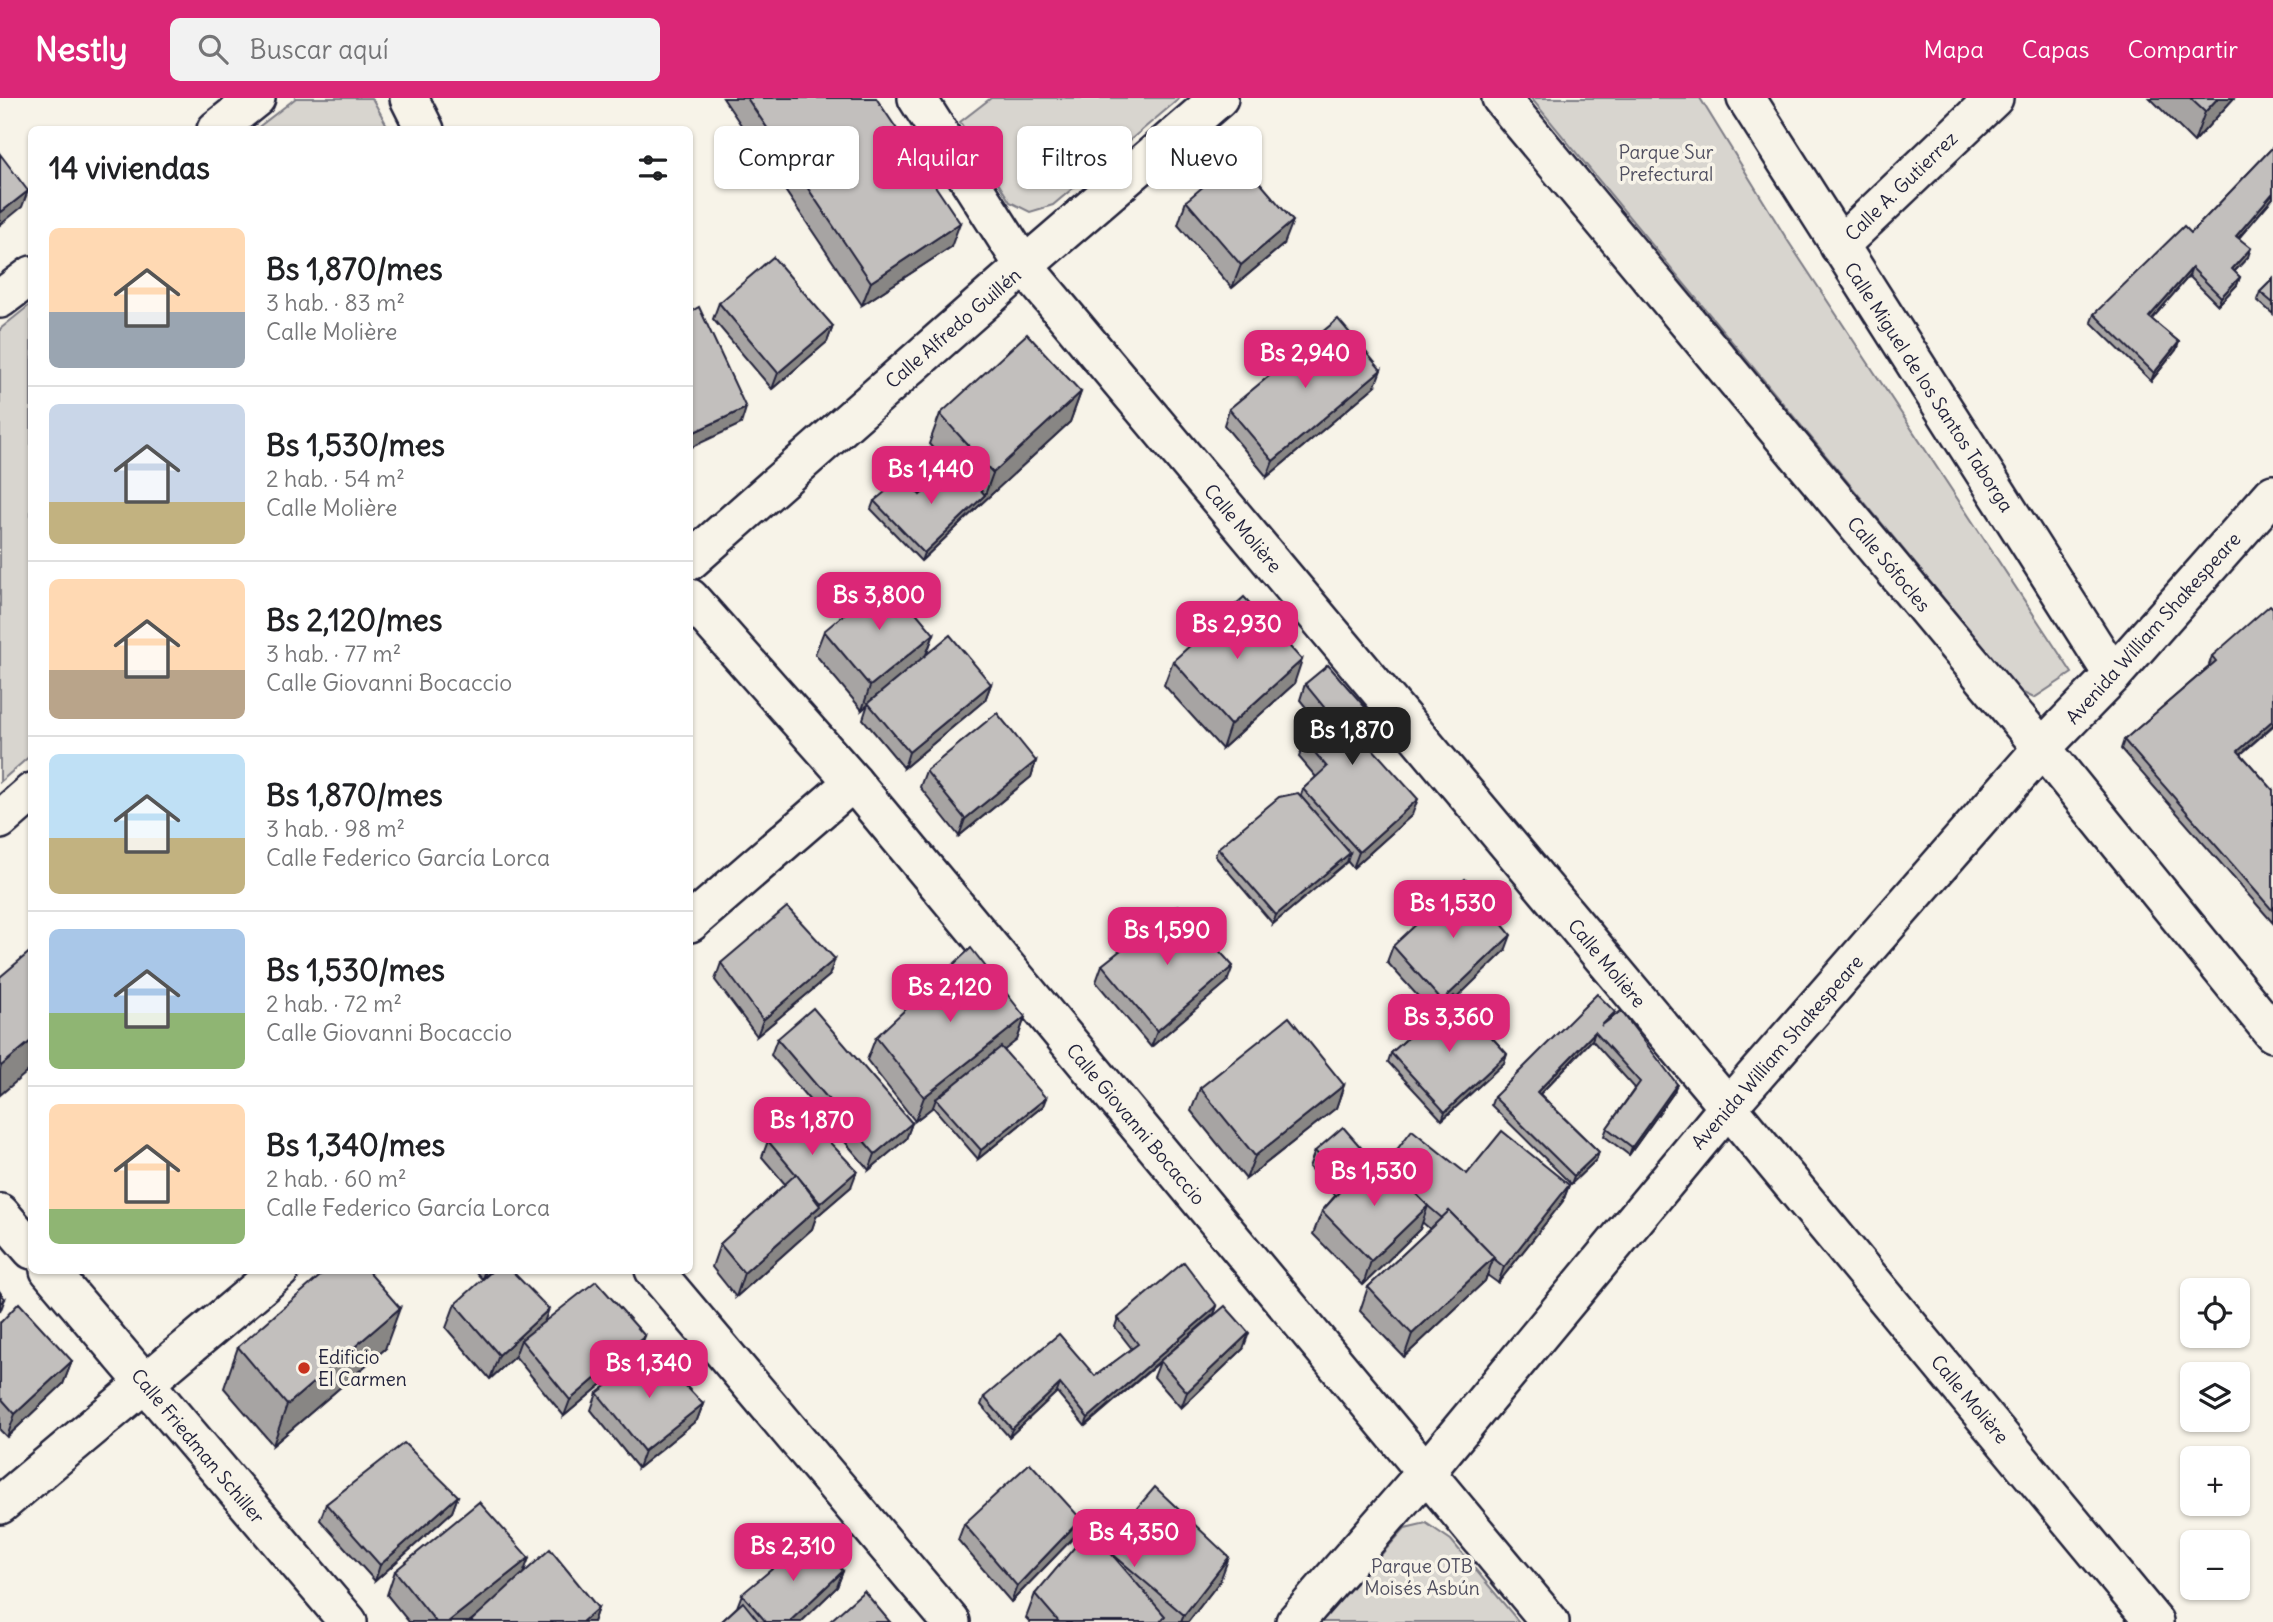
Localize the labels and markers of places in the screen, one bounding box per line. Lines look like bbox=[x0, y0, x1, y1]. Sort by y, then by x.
pin: Bs 2,940 bbox=[1233, 330, 1377, 390]
pin: Bs 1,440 bbox=[859, 446, 1003, 506]
pin: Bs 3,800 bbox=[807, 573, 951, 632]
pin: Bs 2,930 bbox=[1165, 602, 1309, 661]
pin: Bs 1,870 bbox=[1280, 708, 1424, 767]
pin: Bs 1,530 bbox=[1381, 880, 1525, 940]
pin: Bs 1,590 bbox=[1095, 908, 1239, 967]
pin: Bs 2,120 bbox=[878, 964, 1022, 1024]
pin: Bs 3,360 bbox=[1377, 995, 1521, 1054]
pin: Bs 1,870 bbox=[740, 1098, 884, 1157]
pin: Bs 1,530 bbox=[1302, 1148, 1446, 1208]
pin: Bs 1,340 bbox=[577, 1340, 721, 1400]
place label: Edificio El Carmen bbox=[318, 1345, 407, 1391]
marker: Edificio El Carmen bbox=[296, 1360, 312, 1376]
pin: Bs 4,350 bbox=[1062, 1510, 1206, 1569]
pin: Bs 2,310 bbox=[721, 1524, 865, 1583]

